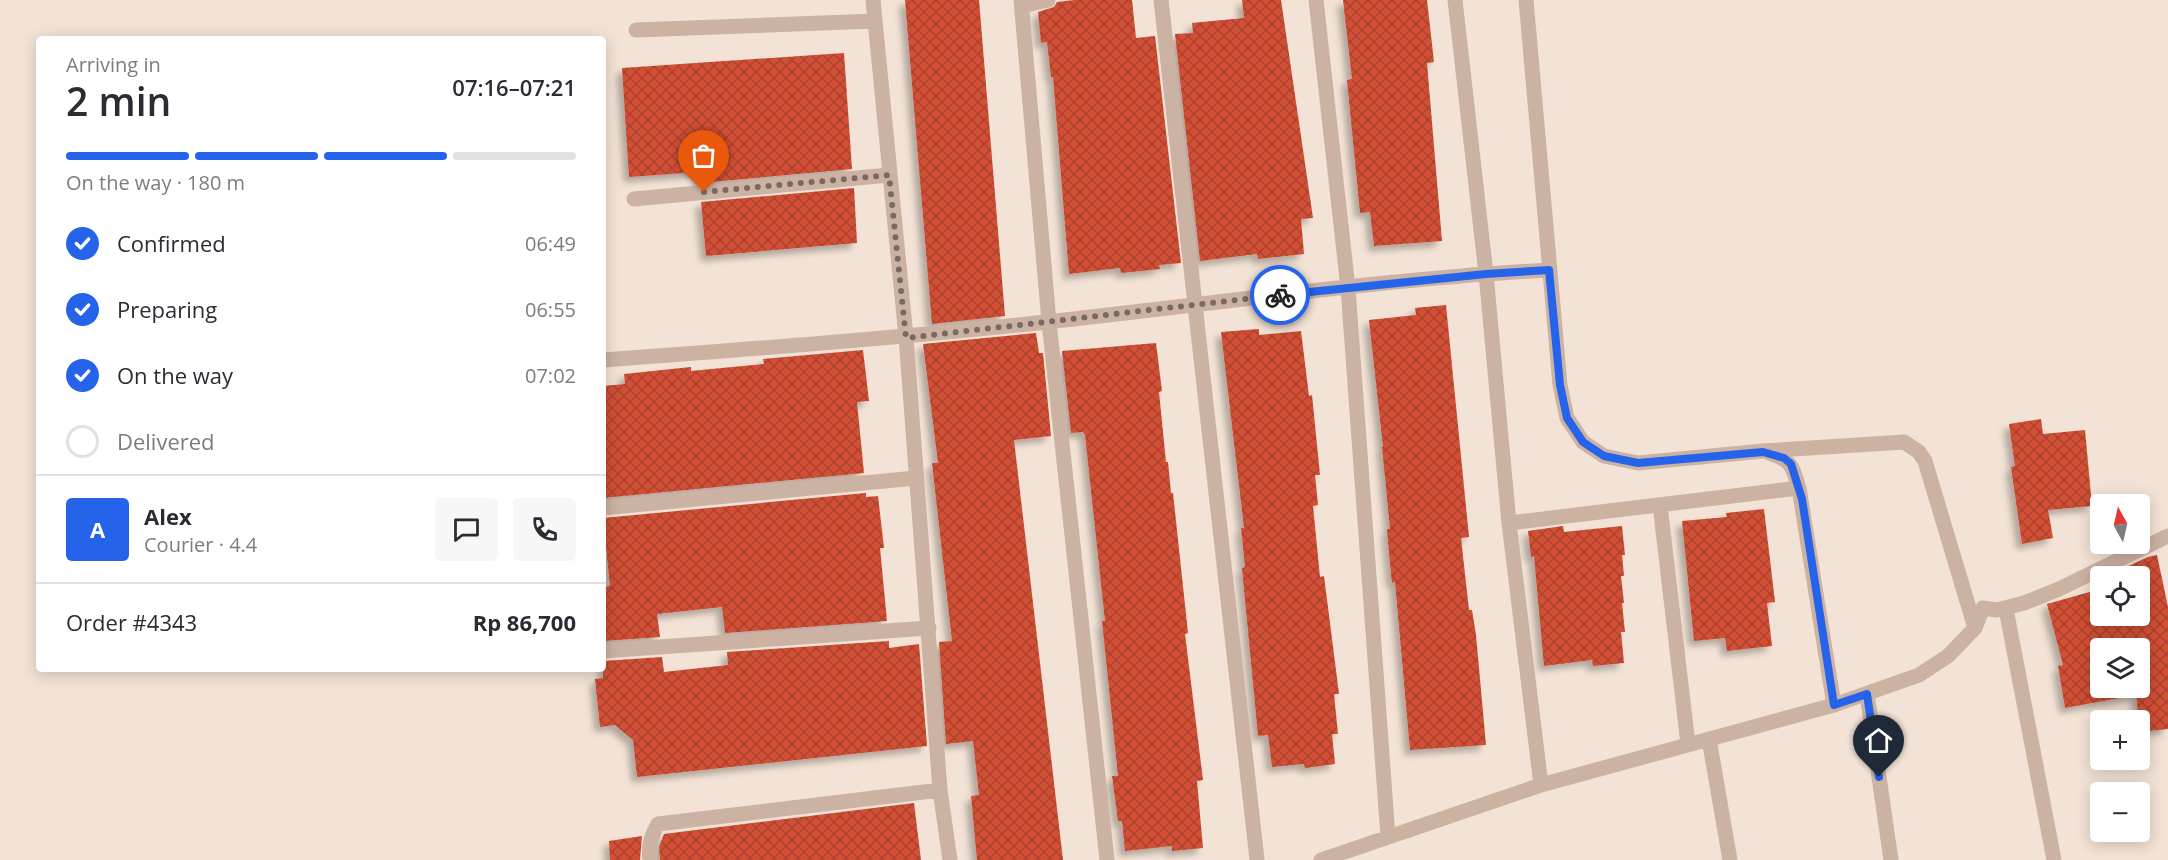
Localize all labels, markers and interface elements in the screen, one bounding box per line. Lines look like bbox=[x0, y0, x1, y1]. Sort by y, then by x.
text: Arriving in bbox=[66, 51, 161, 78]
text: 07:16–07:21 bbox=[452, 72, 576, 102]
text: 2 min bbox=[66, 74, 171, 127]
pin bbox=[678, 130, 729, 192]
icon: bag bbox=[687, 139, 720, 172]
text: On the way · 180 m bbox=[66, 169, 245, 196]
icon: check bbox=[66, 227, 99, 260]
text: Confirmed bbox=[117, 228, 226, 258]
text: 06:49 bbox=[525, 230, 576, 257]
courier bbox=[1250, 265, 1310, 325]
icon: bike bbox=[1264, 279, 1297, 312]
icon: check bbox=[66, 293, 99, 326]
text: Preparing bbox=[117, 294, 217, 324]
text: 06:55 bbox=[525, 296, 576, 323]
icon: check bbox=[66, 359, 99, 392]
text: On the way bbox=[117, 360, 233, 390]
text: 07:02 bbox=[525, 362, 576, 389]
text: Delivered bbox=[117, 426, 215, 456]
north arrow bbox=[2090, 494, 2150, 554]
map controls bbox=[2090, 494, 2150, 842]
button: chat bbox=[435, 498, 498, 561]
button: phone bbox=[513, 498, 576, 561]
text: Alex bbox=[144, 501, 192, 531]
text: A bbox=[90, 514, 105, 544]
text: Courier · 4.4 bbox=[144, 531, 257, 558]
button: locate bbox=[2090, 566, 2150, 626]
text: Order #4343 bbox=[66, 607, 197, 637]
text: Rp 86,700 bbox=[473, 607, 576, 637]
button: layers bbox=[2090, 638, 2150, 698]
button: + bbox=[2090, 710, 2150, 770]
pin bbox=[1853, 715, 1904, 777]
icon: home bbox=[1862, 724, 1895, 757]
button: − bbox=[2090, 782, 2150, 842]

